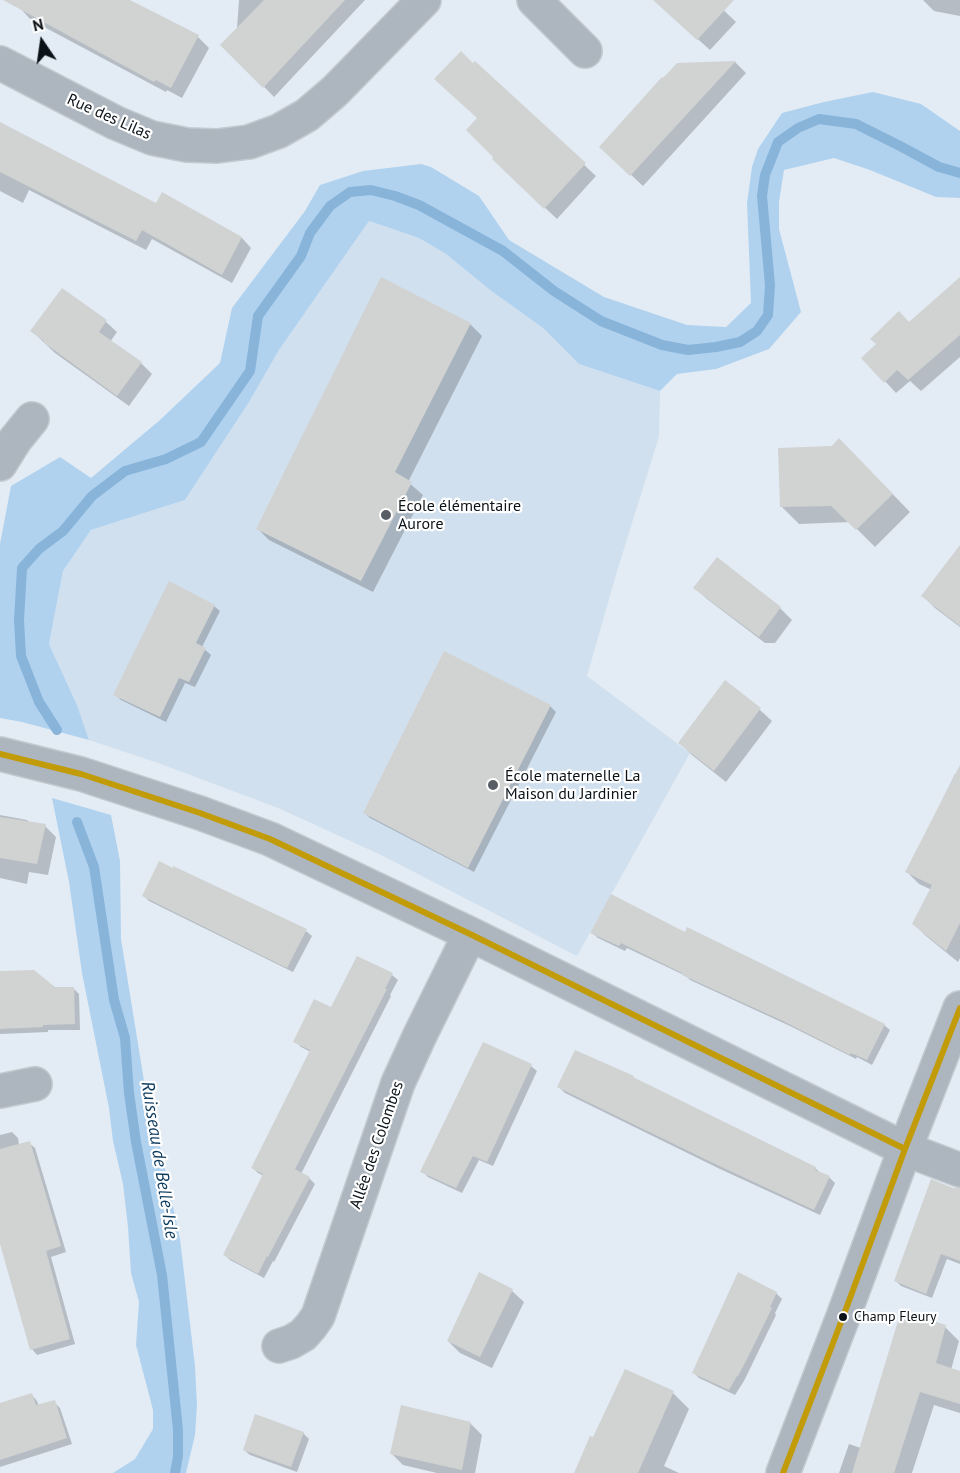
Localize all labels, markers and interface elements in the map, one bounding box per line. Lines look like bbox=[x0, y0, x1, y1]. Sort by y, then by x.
north arrow bbox=[12, 12, 72, 72]
text: N bbox=[31, 14, 45, 35]
street label: Rue des Lilas bbox=[64, 90, 154, 144]
place label: École élémentaire Aurore bbox=[398, 496, 521, 534]
marker: École élémentaire Aurore bbox=[379, 508, 393, 522]
place label: École maternelle La Maison du Jardinier bbox=[505, 766, 640, 804]
marker: École maternelle La Maison du Jardinier bbox=[486, 778, 500, 792]
street label: Allée des Colombes bbox=[346, 1079, 408, 1211]
water label: Ruisseau de Belle-Isle bbox=[136, 1080, 182, 1240]
place label: Champ Fleury bbox=[854, 1309, 937, 1325]
marker: Champ Fleury bbox=[837, 1311, 849, 1323]

